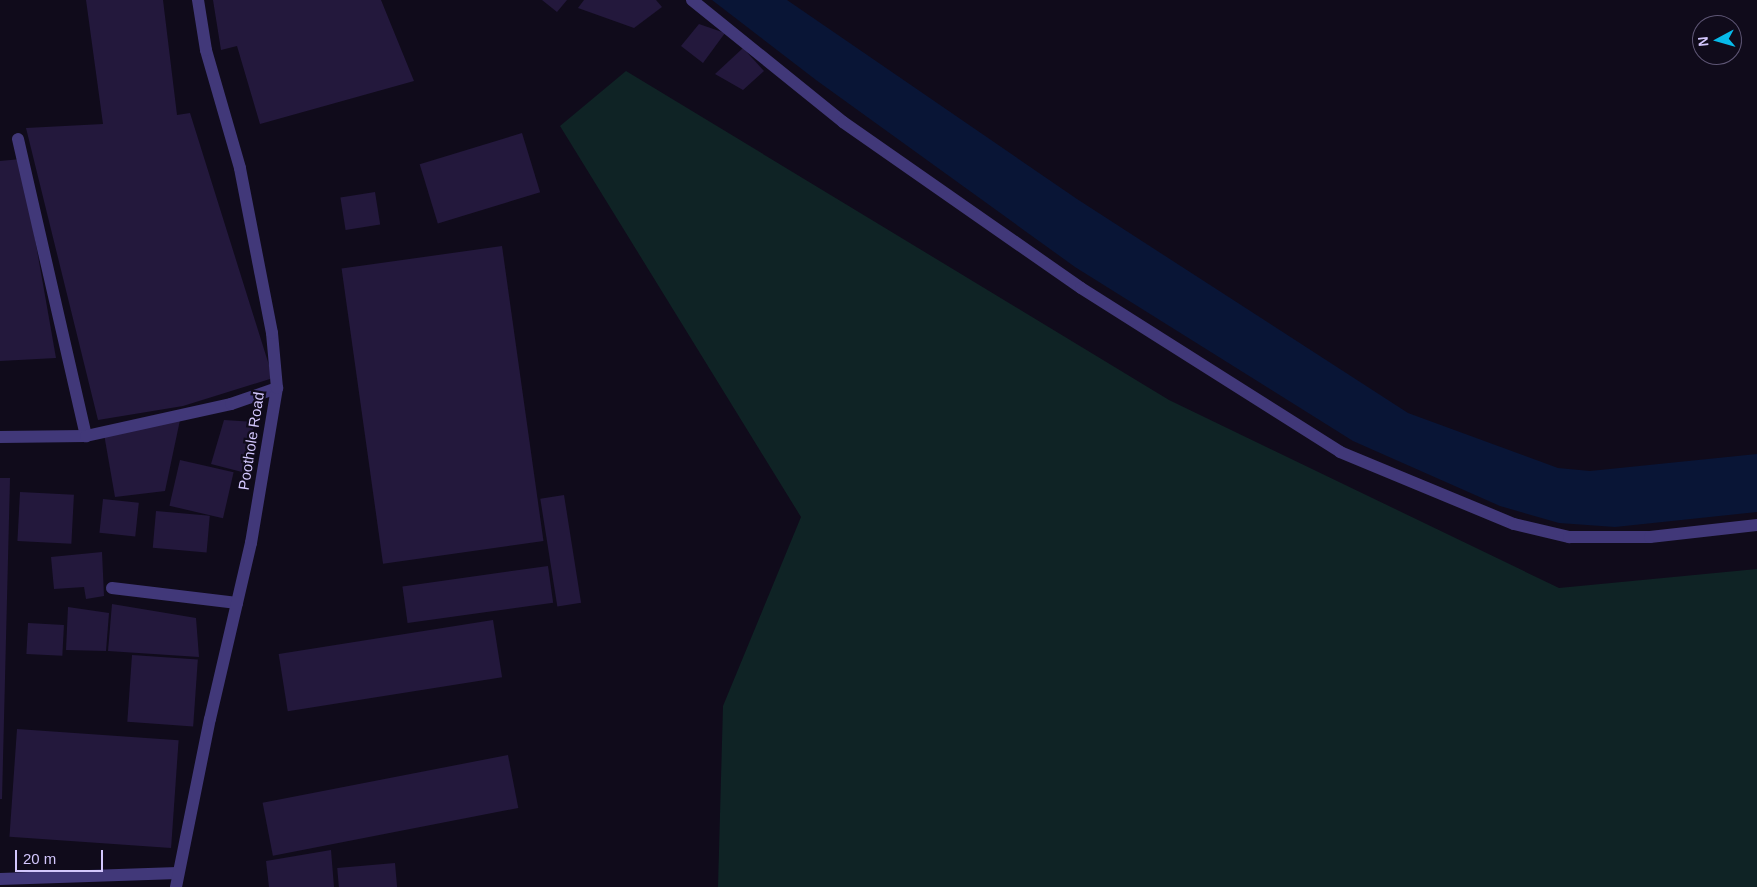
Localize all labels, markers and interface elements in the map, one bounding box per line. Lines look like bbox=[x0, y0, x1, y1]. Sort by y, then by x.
north arrow bbox=[1692, 15, 1742, 65]
text: N bbox=[1695, 36, 1712, 47]
street label: Poothole Road bbox=[234, 391, 268, 491]
scale bar bbox=[18, 840, 105, 872]
text: 20 m bbox=[23, 850, 56, 867]

